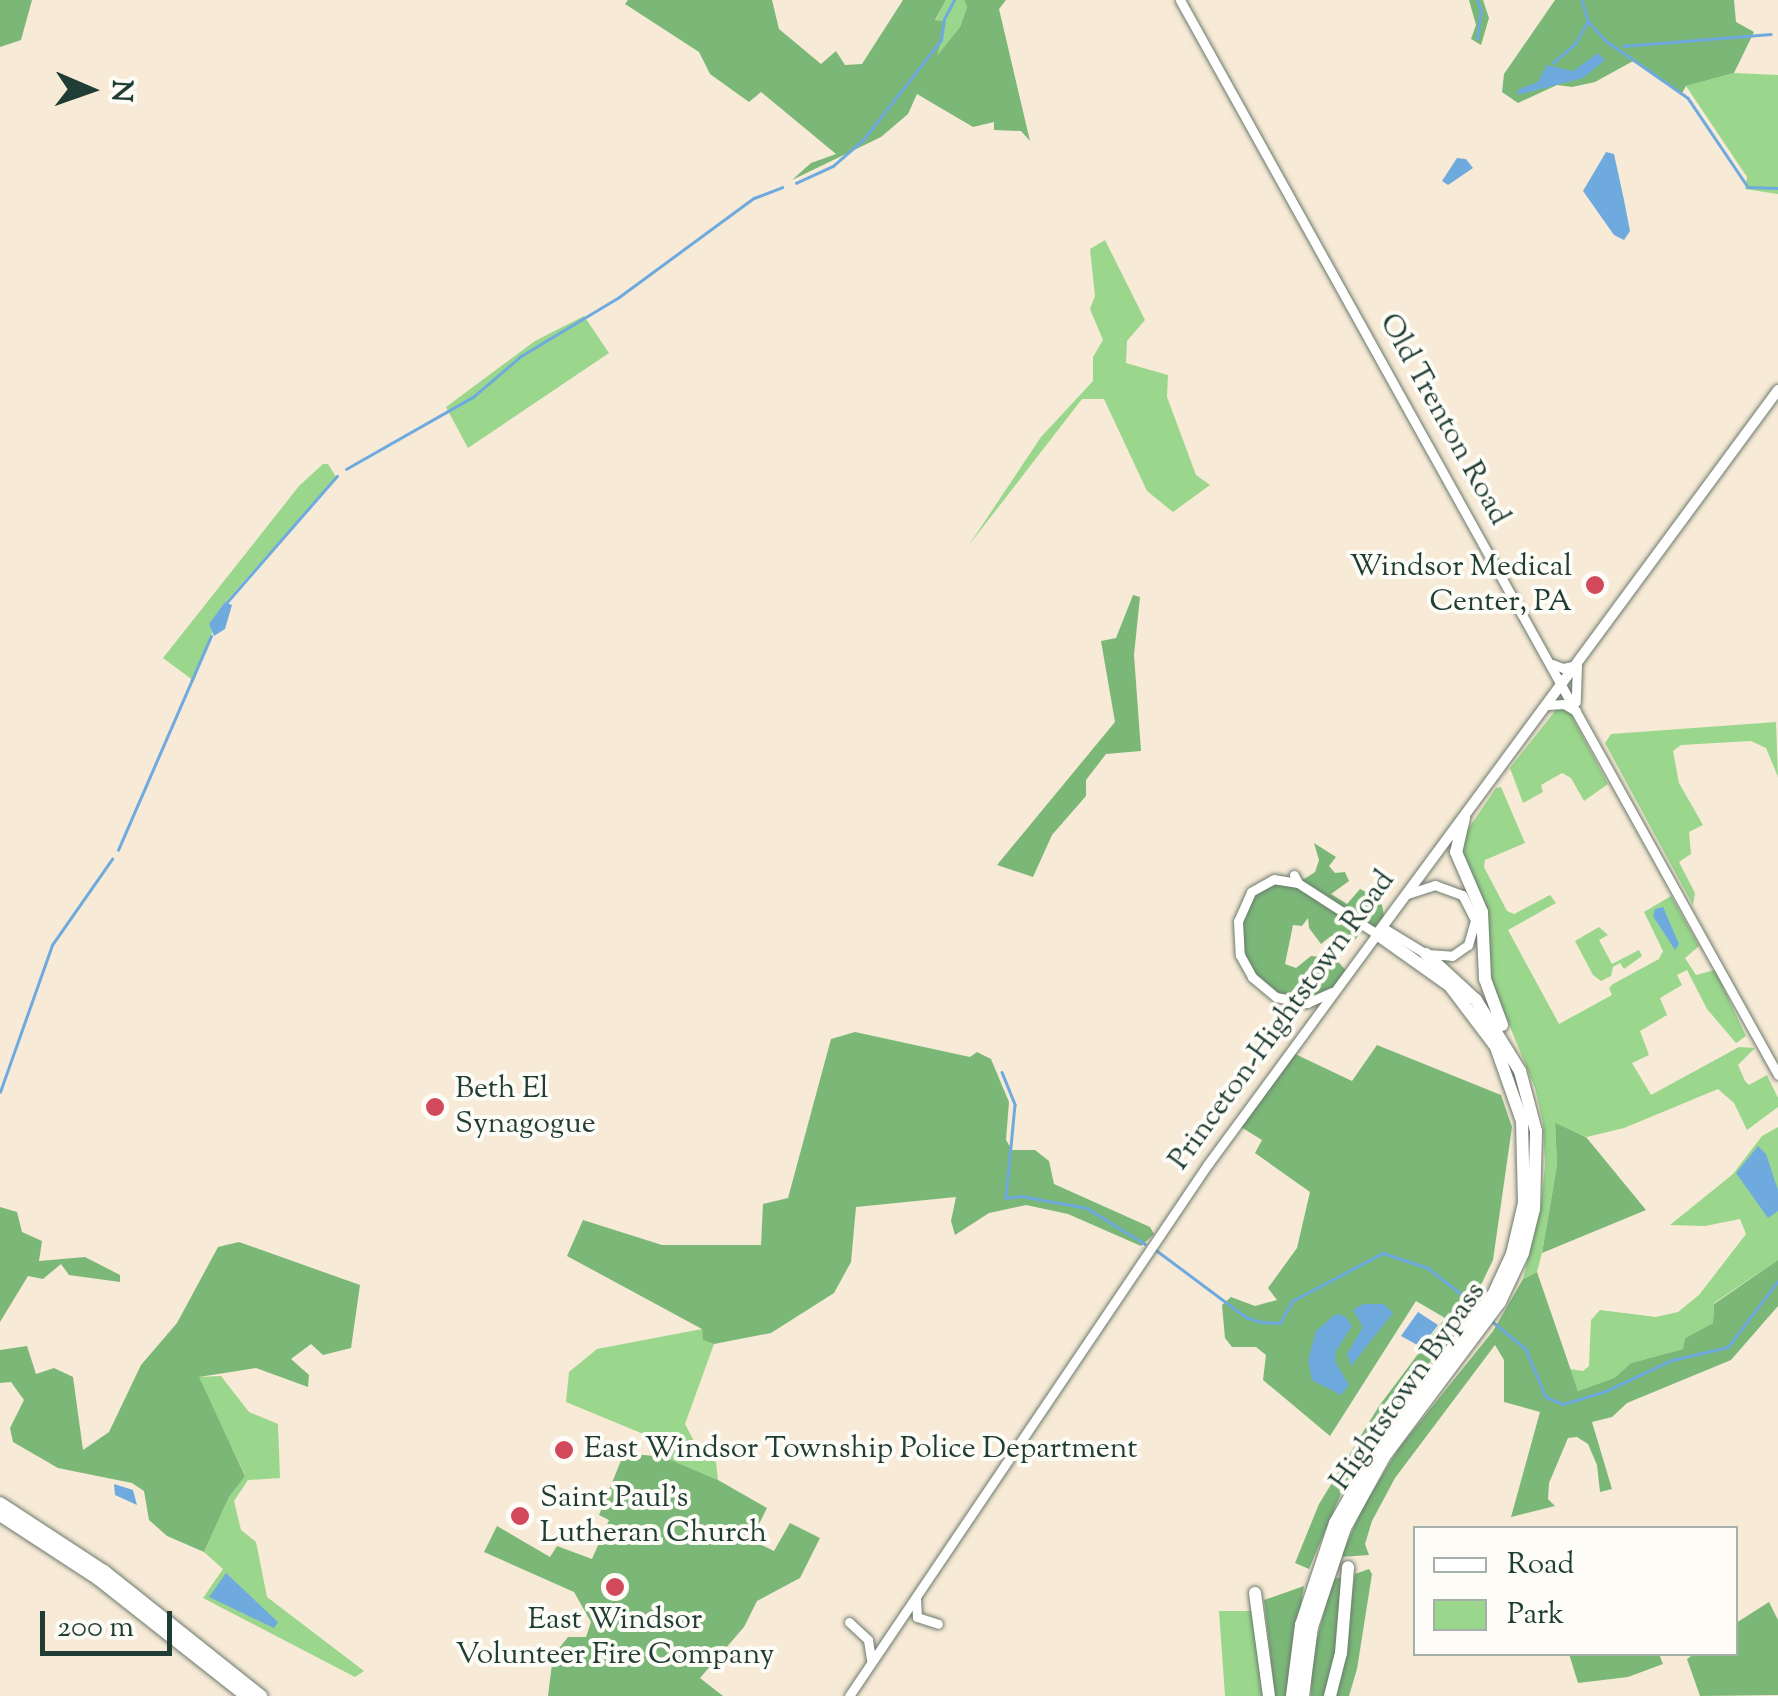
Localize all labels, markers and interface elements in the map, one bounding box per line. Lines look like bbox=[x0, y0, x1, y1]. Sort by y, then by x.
north arrow bbox=[40, 40, 140, 140]
text: N bbox=[100, 79, 140, 103]
street label: Old Trenton Road bbox=[1370, 308, 1516, 532]
place label: Windsor Medical Center, PA bbox=[1350, 550, 1572, 620]
marker: Windsor Medical Center, PA bbox=[1582, 572, 1608, 598]
street label: Princeton-Hightstown Road bbox=[1162, 864, 1404, 1178]
place label: Beth El Synagogue bbox=[455, 1072, 596, 1142]
marker: Beth El Synagogue bbox=[424, 1096, 446, 1118]
street label: Hightstown Bypass bbox=[1324, 1276, 1494, 1498]
place label: East Windsor Township Police Department bbox=[584, 1432, 1137, 1468]
marker: East Windsor Township Police Department bbox=[553, 1439, 575, 1461]
place label: Saint Paul's Lutheran Church bbox=[540, 1481, 767, 1552]
marker: Saint Paul's Lutheran Church bbox=[509, 1505, 531, 1527]
legend bbox=[1413, 1526, 1738, 1656]
text: Road bbox=[1507, 1544, 1574, 1587]
marker: East Windsor Volunteer Fire Company bbox=[604, 1576, 626, 1598]
scale bar bbox=[45, 1591, 178, 1653]
text: Park bbox=[1507, 1594, 1564, 1637]
place label: East Windsor Volunteer Fire Company bbox=[456, 1603, 774, 1674]
text: 200 m bbox=[57, 1607, 134, 1650]

